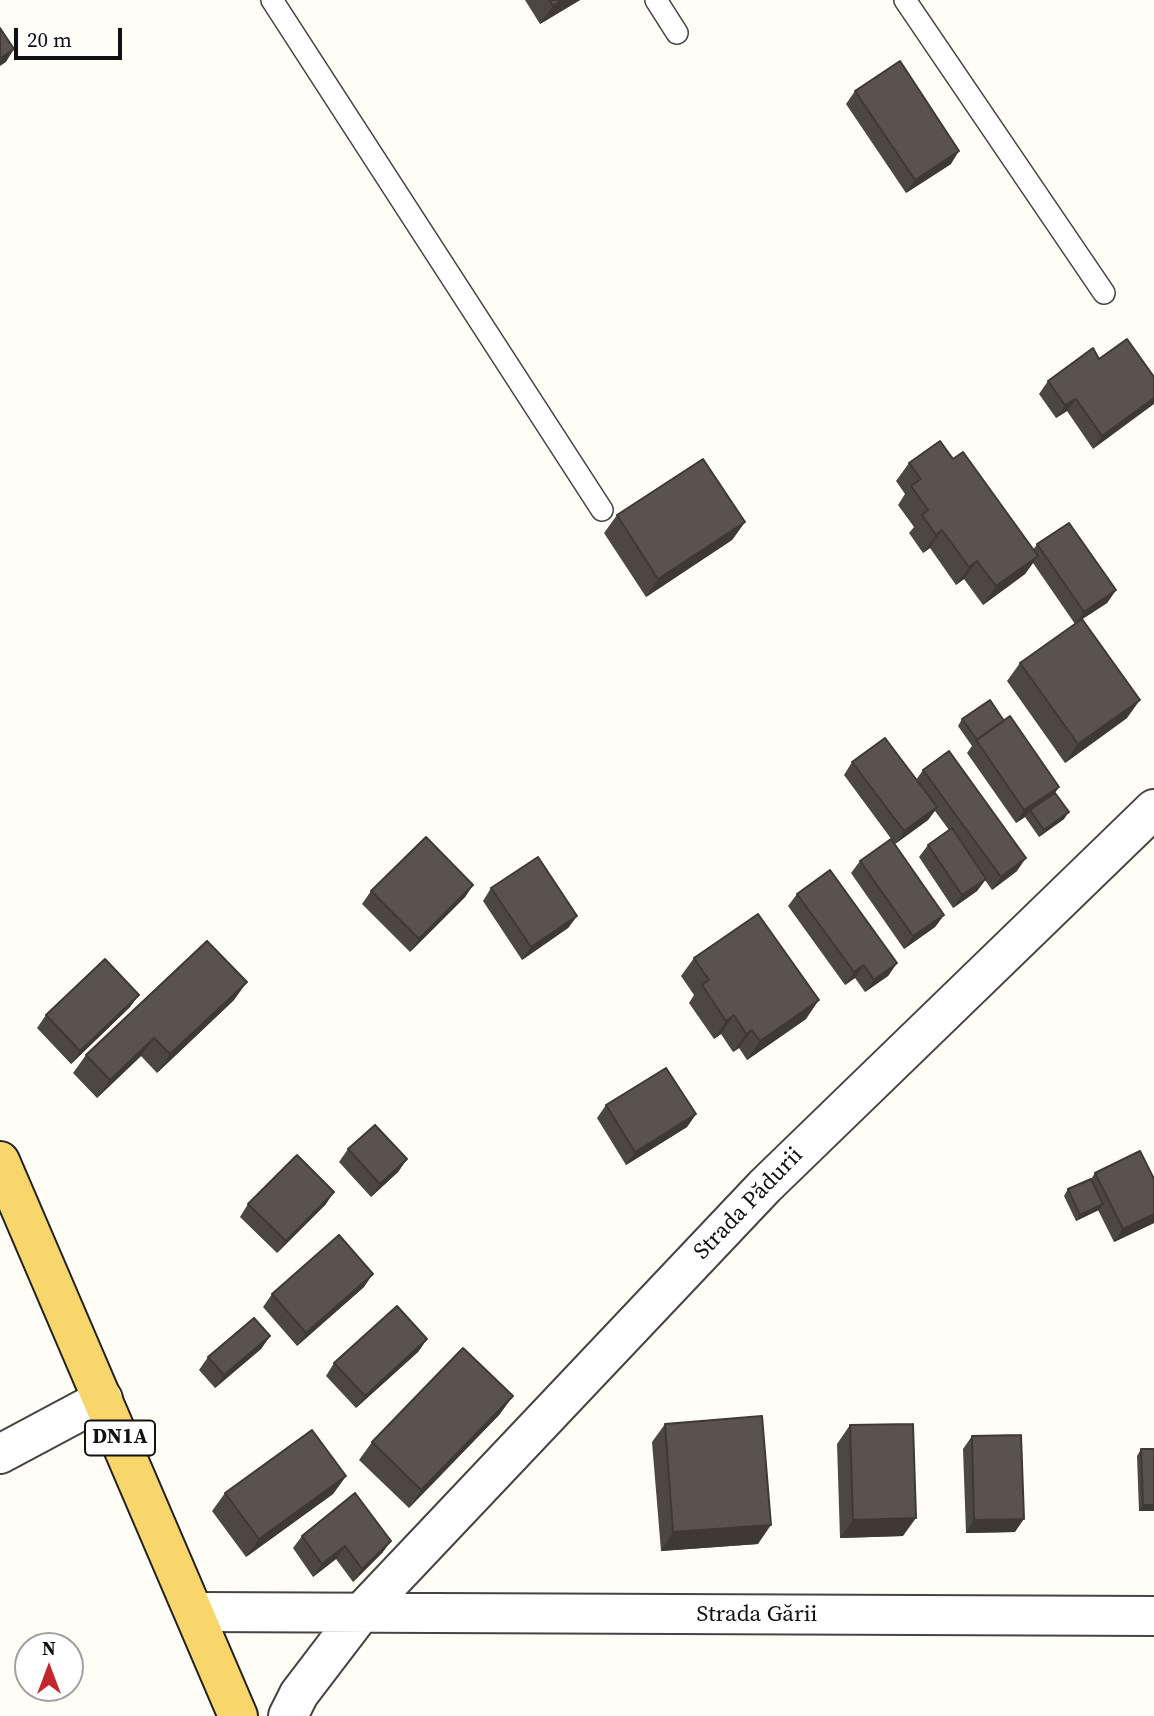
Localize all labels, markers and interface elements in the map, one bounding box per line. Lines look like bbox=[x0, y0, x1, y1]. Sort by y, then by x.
scale bar bbox=[18, 14, 126, 58]
text: 20 m bbox=[27, 25, 72, 54]
street label: Strada Pădurii bbox=[689, 1142, 809, 1266]
road number: DN1A bbox=[85, 1420, 155, 1456]
street label: Strada Gării bbox=[697, 1601, 817, 1629]
north arrow bbox=[14, 1632, 84, 1702]
text: N bbox=[42, 1635, 56, 1661]

